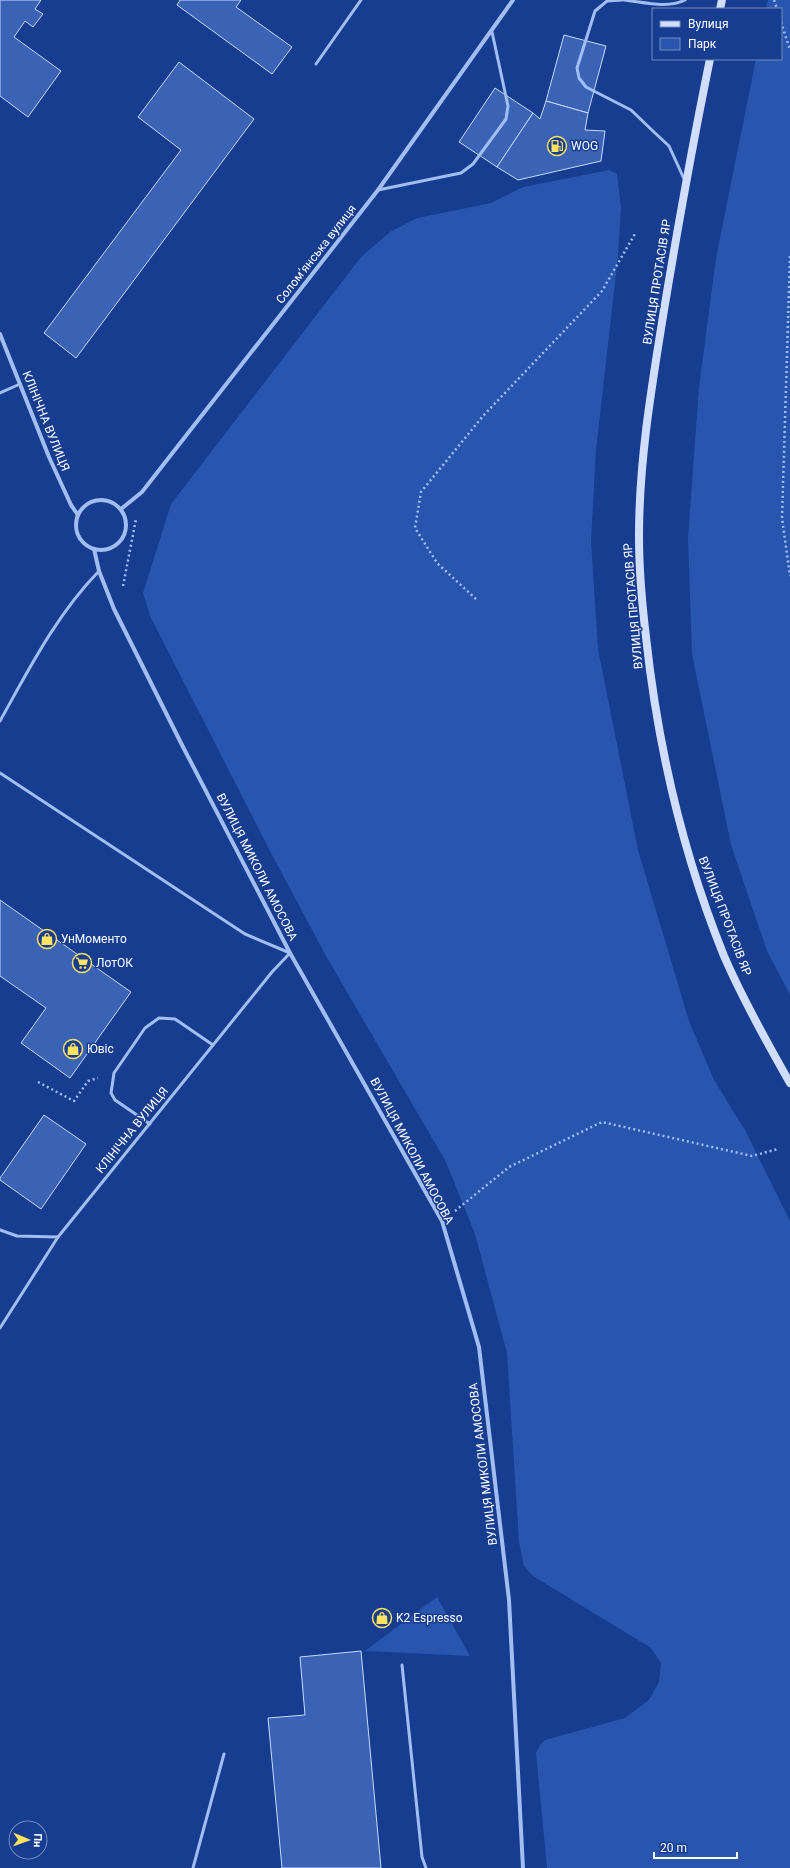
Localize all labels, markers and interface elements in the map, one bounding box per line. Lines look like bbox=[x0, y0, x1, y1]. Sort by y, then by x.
legend bbox=[652, 8, 782, 60]
text: Вулиця bbox=[688, 17, 729, 31]
text: Парк bbox=[688, 37, 717, 51]
fuel station icon: WOG bbox=[546, 135, 568, 157]
place label: WOG bbox=[571, 139, 598, 153]
street label: Соломʼянська вулиця bbox=[273, 202, 359, 306]
street label: ВУЛИЦЯ ПРОТАСІВ ЯР bbox=[640, 218, 674, 346]
street label: КЛІНІЧНА ВУЛИЦЯ bbox=[19, 369, 73, 473]
street label: ВУЛИЦЯ ПРОТАСІВ ЯР bbox=[620, 542, 645, 670]
street label: ВУЛИЦЯ МИКОЛИ АМОСОВА bbox=[214, 791, 300, 943]
street label: ВУЛИЦЯ ПРОТАСІВ ЯР bbox=[696, 854, 754, 978]
shop icon: УнМоменто bbox=[36, 928, 58, 950]
place label: УнМоменто bbox=[61, 932, 127, 946]
supermarket icon: ЛотОК bbox=[71, 952, 93, 974]
place label: ЛотОК bbox=[96, 956, 133, 970]
shop icon: Ювіс bbox=[62, 1038, 84, 1060]
place label: Ювіс bbox=[87, 1042, 114, 1056]
street label: ВУЛИЦЯ МИКОЛИ АМОСОВА bbox=[367, 1075, 457, 1227]
street label: КЛІНІЧНА ВУЛИЦЯ bbox=[93, 1084, 171, 1176]
street label: ВУЛИЦЯ МИКОЛИ АМОСОВА bbox=[466, 1382, 500, 1546]
shop icon: K2 Espresso bbox=[371, 1607, 393, 1629]
place label: K2 Espresso bbox=[396, 1611, 463, 1625]
north arrow bbox=[8, 1820, 48, 1860]
text: Пн bbox=[31, 1833, 44, 1848]
scale bar bbox=[654, 1834, 737, 1860]
text: 20 m bbox=[660, 1841, 687, 1855]

